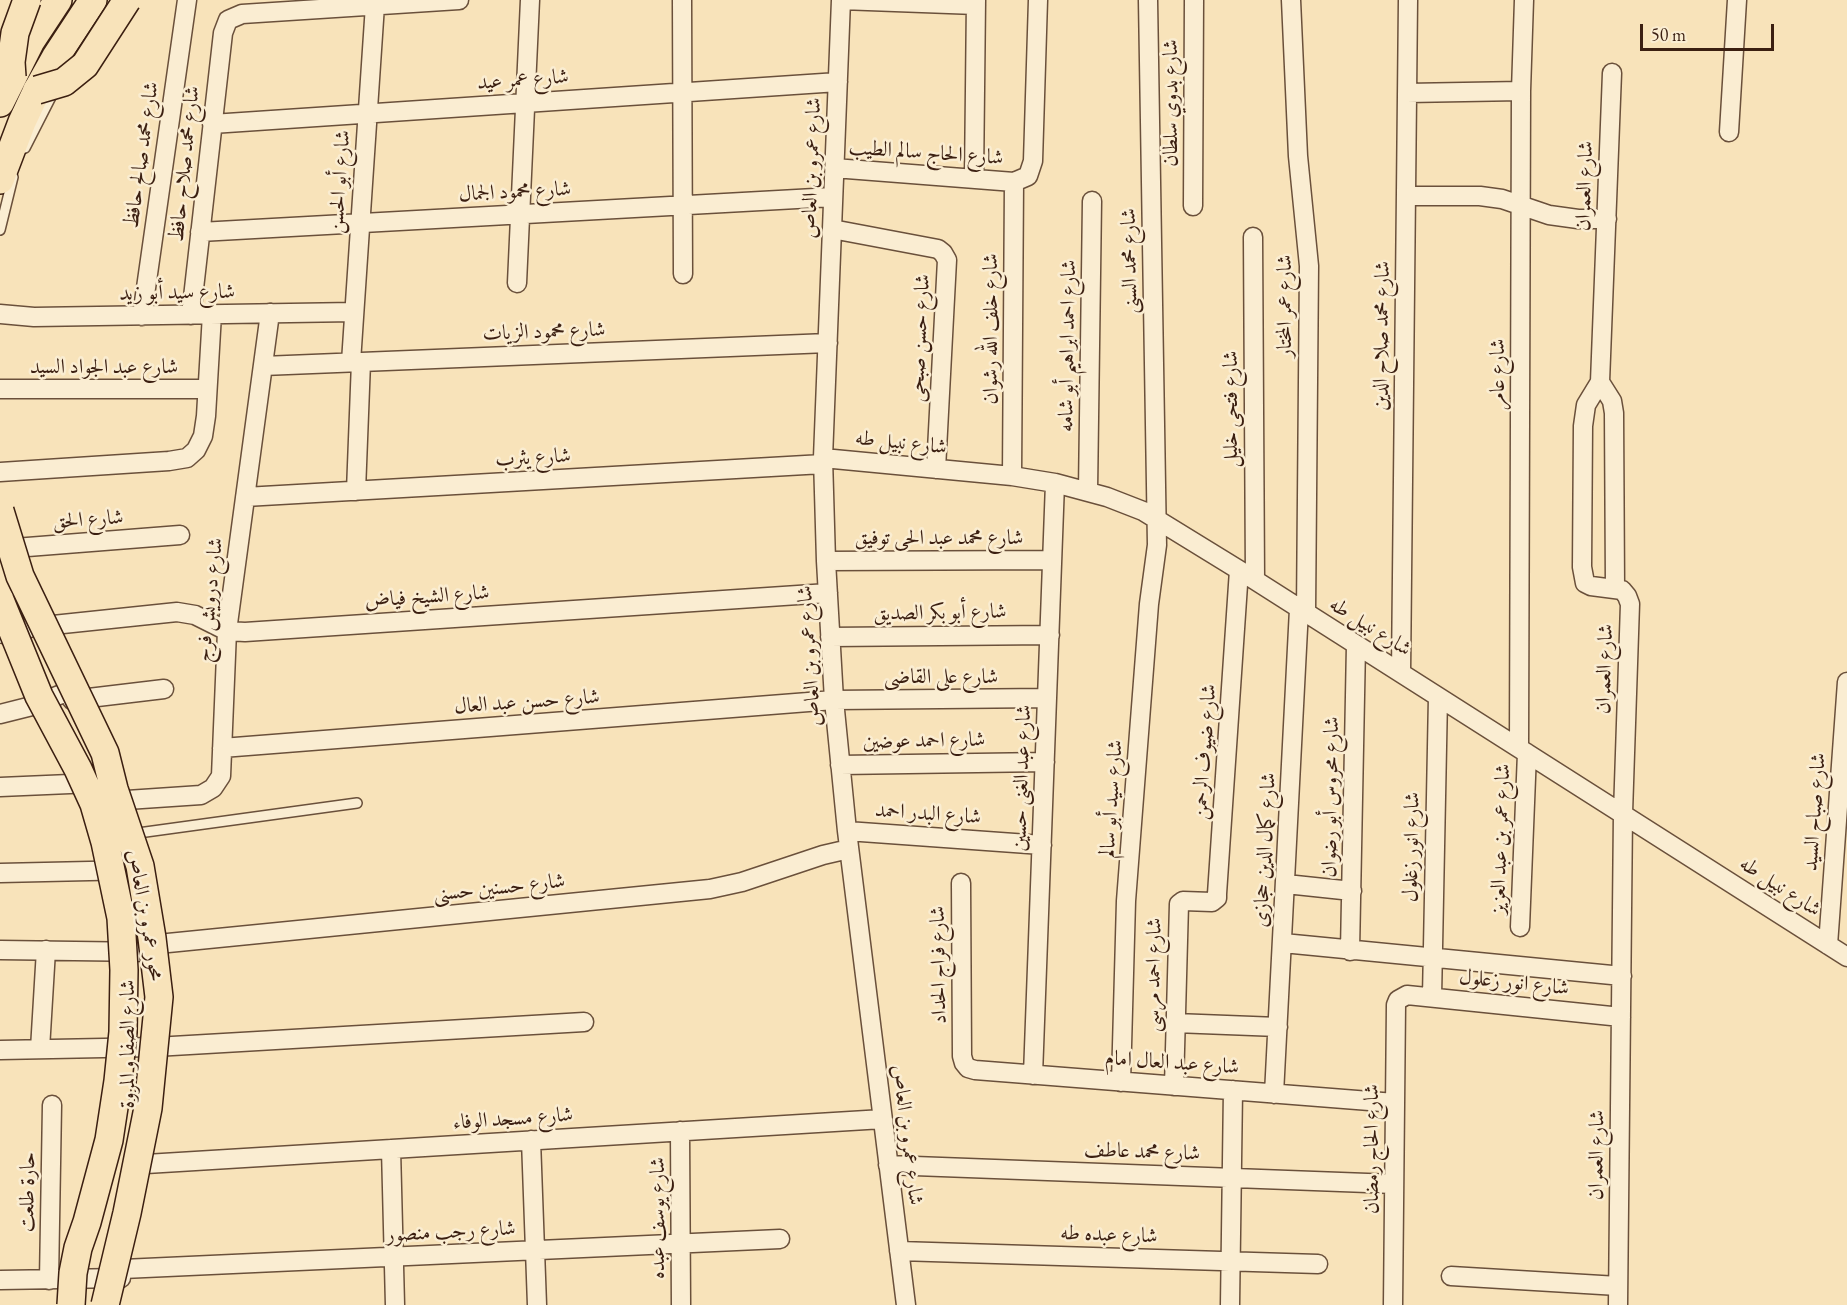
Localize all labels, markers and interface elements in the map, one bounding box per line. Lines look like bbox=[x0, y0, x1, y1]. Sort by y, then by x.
scale bar bbox=[1643, 12, 1776, 50]
text: 50 m bbox=[1651, 23, 1686, 46]
street label: شارع بدوي سلطان bbox=[1158, 39, 1184, 167]
street label: شارع عمر عيد bbox=[476, 64, 570, 96]
street label: شارع محمد صالح حافظ bbox=[119, 80, 165, 230]
street label: شارع محمد صلاح حافظ bbox=[164, 85, 206, 243]
street label: شارع عمرو بن العاص bbox=[797, 97, 827, 239]
street label: شارع أبو الحسن bbox=[324, 129, 356, 235]
street label: شارع الحاج سالم الطيب bbox=[848, 135, 1004, 171]
street label: شارع العمران bbox=[1571, 141, 1599, 231]
street label: شارع محمود الجمال bbox=[458, 176, 572, 208]
street label: شارع محمد السنى bbox=[1116, 208, 1144, 314]
street label: شارع خلف الله رشوان bbox=[978, 253, 1004, 405]
street label: شارع عمر المختار bbox=[1272, 254, 1298, 358]
street label: شارع احمد ابراهيم أبو شامه bbox=[1054, 260, 1082, 432]
street label: شارع محمد صلاح الدين bbox=[1368, 261, 1396, 411]
street label: شارع حسن صبحى bbox=[904, 273, 936, 403]
street label: شارع سيد أبو زيد bbox=[119, 279, 235, 307]
street label: شارع محمود الزيات bbox=[482, 317, 606, 347]
street label: شارع عامر bbox=[1485, 339, 1511, 409]
street label: شارع فتحى خليل bbox=[1218, 351, 1244, 467]
street label: شارع عبد الجواد السيد bbox=[30, 354, 178, 380]
street label: شارع نبيل طه bbox=[854, 426, 948, 460]
street label: شارع يثرب bbox=[495, 443, 571, 473]
street label: شارع الحق bbox=[52, 505, 124, 535]
street label: شارع محمد عبد الحى توفيق bbox=[855, 525, 1023, 551]
street label: شارع درويش فرج bbox=[191, 537, 229, 663]
street label: شارع الشيخ فياض bbox=[364, 580, 490, 614]
street label: شارع عمرو بن العاص bbox=[793, 585, 827, 727]
street label: شارع نبيل طه bbox=[1324, 592, 1416, 662]
street label: شارع أبو بكر الصديق bbox=[873, 599, 1007, 627]
street label: شارع العمران bbox=[1591, 624, 1619, 714]
street label: شارع على القاضى bbox=[884, 664, 998, 690]
street label: شارع ضيوف الرحمن bbox=[1188, 683, 1222, 821]
street label: شارع حسن عبد العال bbox=[453, 684, 601, 720]
street label: شارع عبد الغنى حسين bbox=[1007, 704, 1037, 852]
street label: شارع محروس أبو رضوان bbox=[1317, 716, 1345, 878]
street label: شارع احمد عوضين bbox=[863, 727, 985, 755]
street label: شارع سيد أبو سالم bbox=[1095, 739, 1129, 859]
street label: شارع صباح السيد bbox=[1798, 752, 1832, 872]
street label: شارع عمر بن عبد العزيز bbox=[1486, 763, 1516, 915]
street label: شارع كمال الدين حجازى bbox=[1248, 772, 1282, 928]
street label: شارع انور زغلول bbox=[1398, 792, 1426, 902]
street label: شارع البدر احمد bbox=[874, 798, 982, 830]
street label: محور عمرو بن العاص bbox=[121, 847, 169, 983]
street label: شارع نبيل طه bbox=[1735, 851, 1825, 923]
street label: شارع حسنين حسنى bbox=[432, 869, 566, 907]
street label: شارع فراج الحداد bbox=[925, 906, 953, 1024]
street label: شارع احمد مرسى bbox=[1140, 918, 1168, 1032]
street label: شارع انور زعلول bbox=[1458, 965, 1570, 1001]
street label: شارع الصفا و المروة bbox=[115, 980, 141, 1108]
street label: شارع عبد العال امام bbox=[1104, 1046, 1240, 1080]
street label: شارع عمرو بن العاص bbox=[886, 1063, 928, 1207]
street label: شارع الحاج رمضان bbox=[1359, 1084, 1385, 1214]
street label: شارع مسجد الوفاء bbox=[452, 1102, 574, 1136]
street label: شارع العمران bbox=[1584, 1110, 1610, 1200]
street label: شارع محمد عاطف bbox=[1084, 1137, 1200, 1167]
street label: حارة طلعت bbox=[15, 1152, 41, 1232]
street label: شارع يوسف عبده bbox=[645, 1157, 671, 1279]
street label: شارع رجب منصور bbox=[386, 1216, 516, 1248]
street label: شارع عبده طه bbox=[1060, 1221, 1158, 1249]

